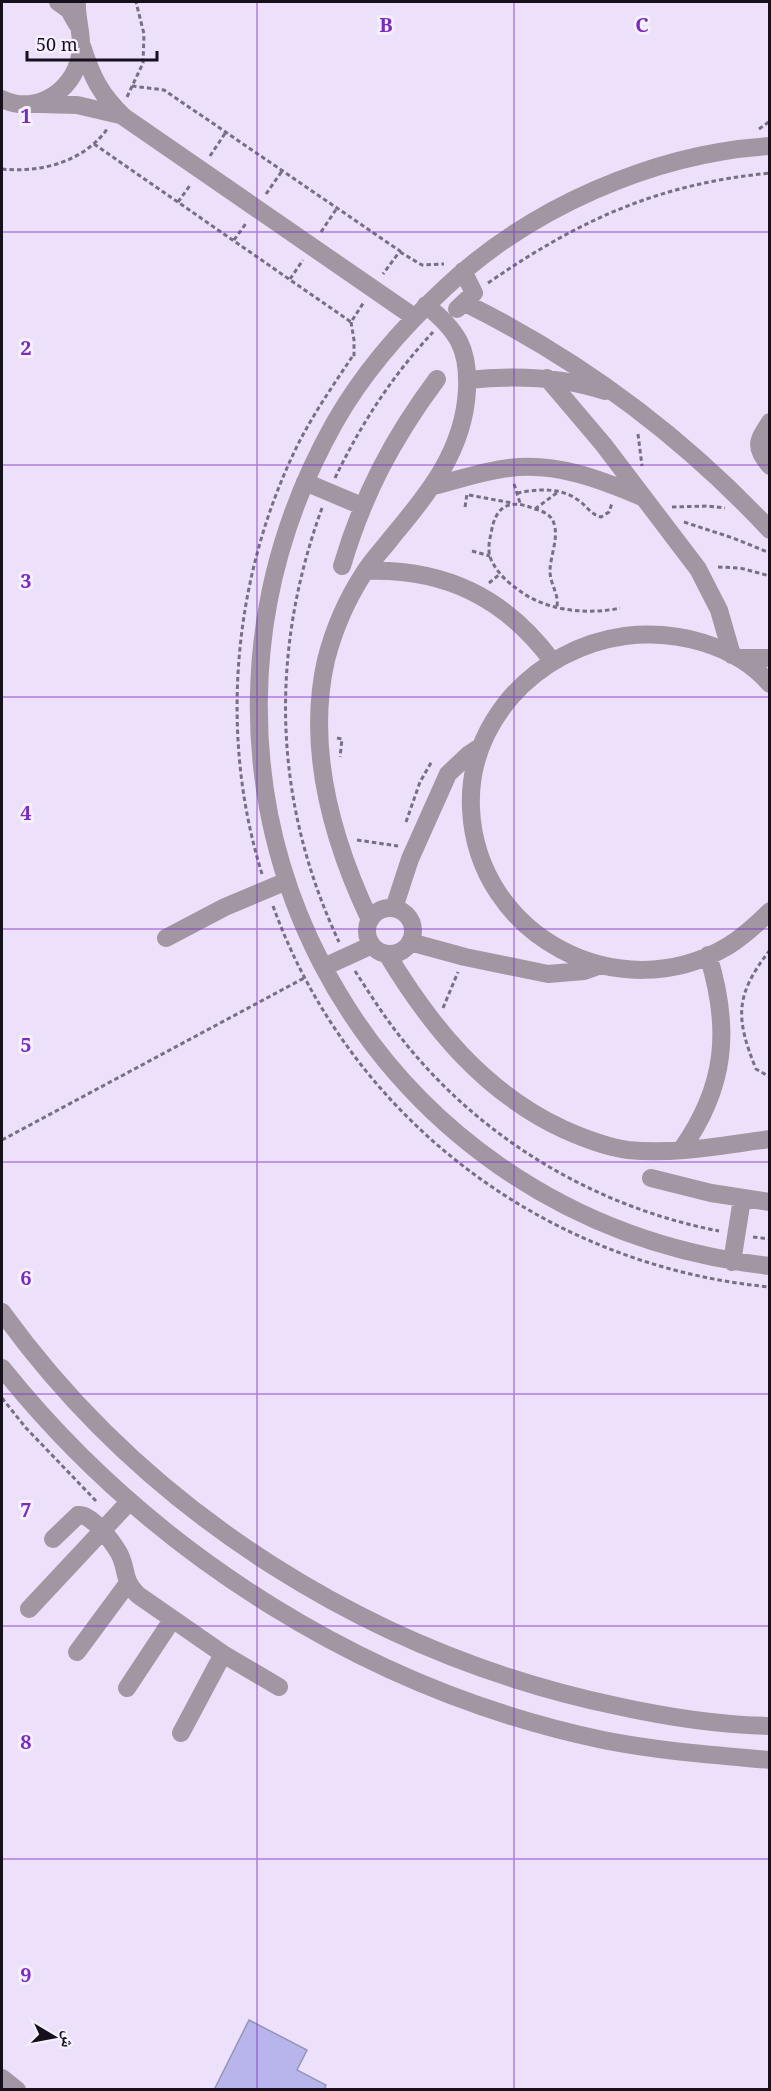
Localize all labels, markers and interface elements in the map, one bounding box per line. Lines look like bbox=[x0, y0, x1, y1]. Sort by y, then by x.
text: B bbox=[379, 11, 393, 38]
text: C bbox=[635, 11, 649, 38]
scale bar bbox=[27, 24, 158, 62]
text: 50 m bbox=[36, 32, 78, 56]
text: 1 bbox=[20, 102, 32, 129]
text: 2 bbox=[20, 334, 32, 361]
text: 3 bbox=[20, 567, 32, 594]
text: 4 bbox=[20, 799, 32, 826]
text: 5 bbox=[20, 1031, 32, 1058]
text: 6 bbox=[20, 1264, 32, 1291]
text: 7 bbox=[20, 1496, 32, 1523]
text: 8 bbox=[20, 1728, 32, 1755]
text: 9 bbox=[20, 1961, 32, 1988]
north arrow bbox=[24, 2007, 84, 2067]
text: ش bbox=[56, 2029, 81, 2050]

